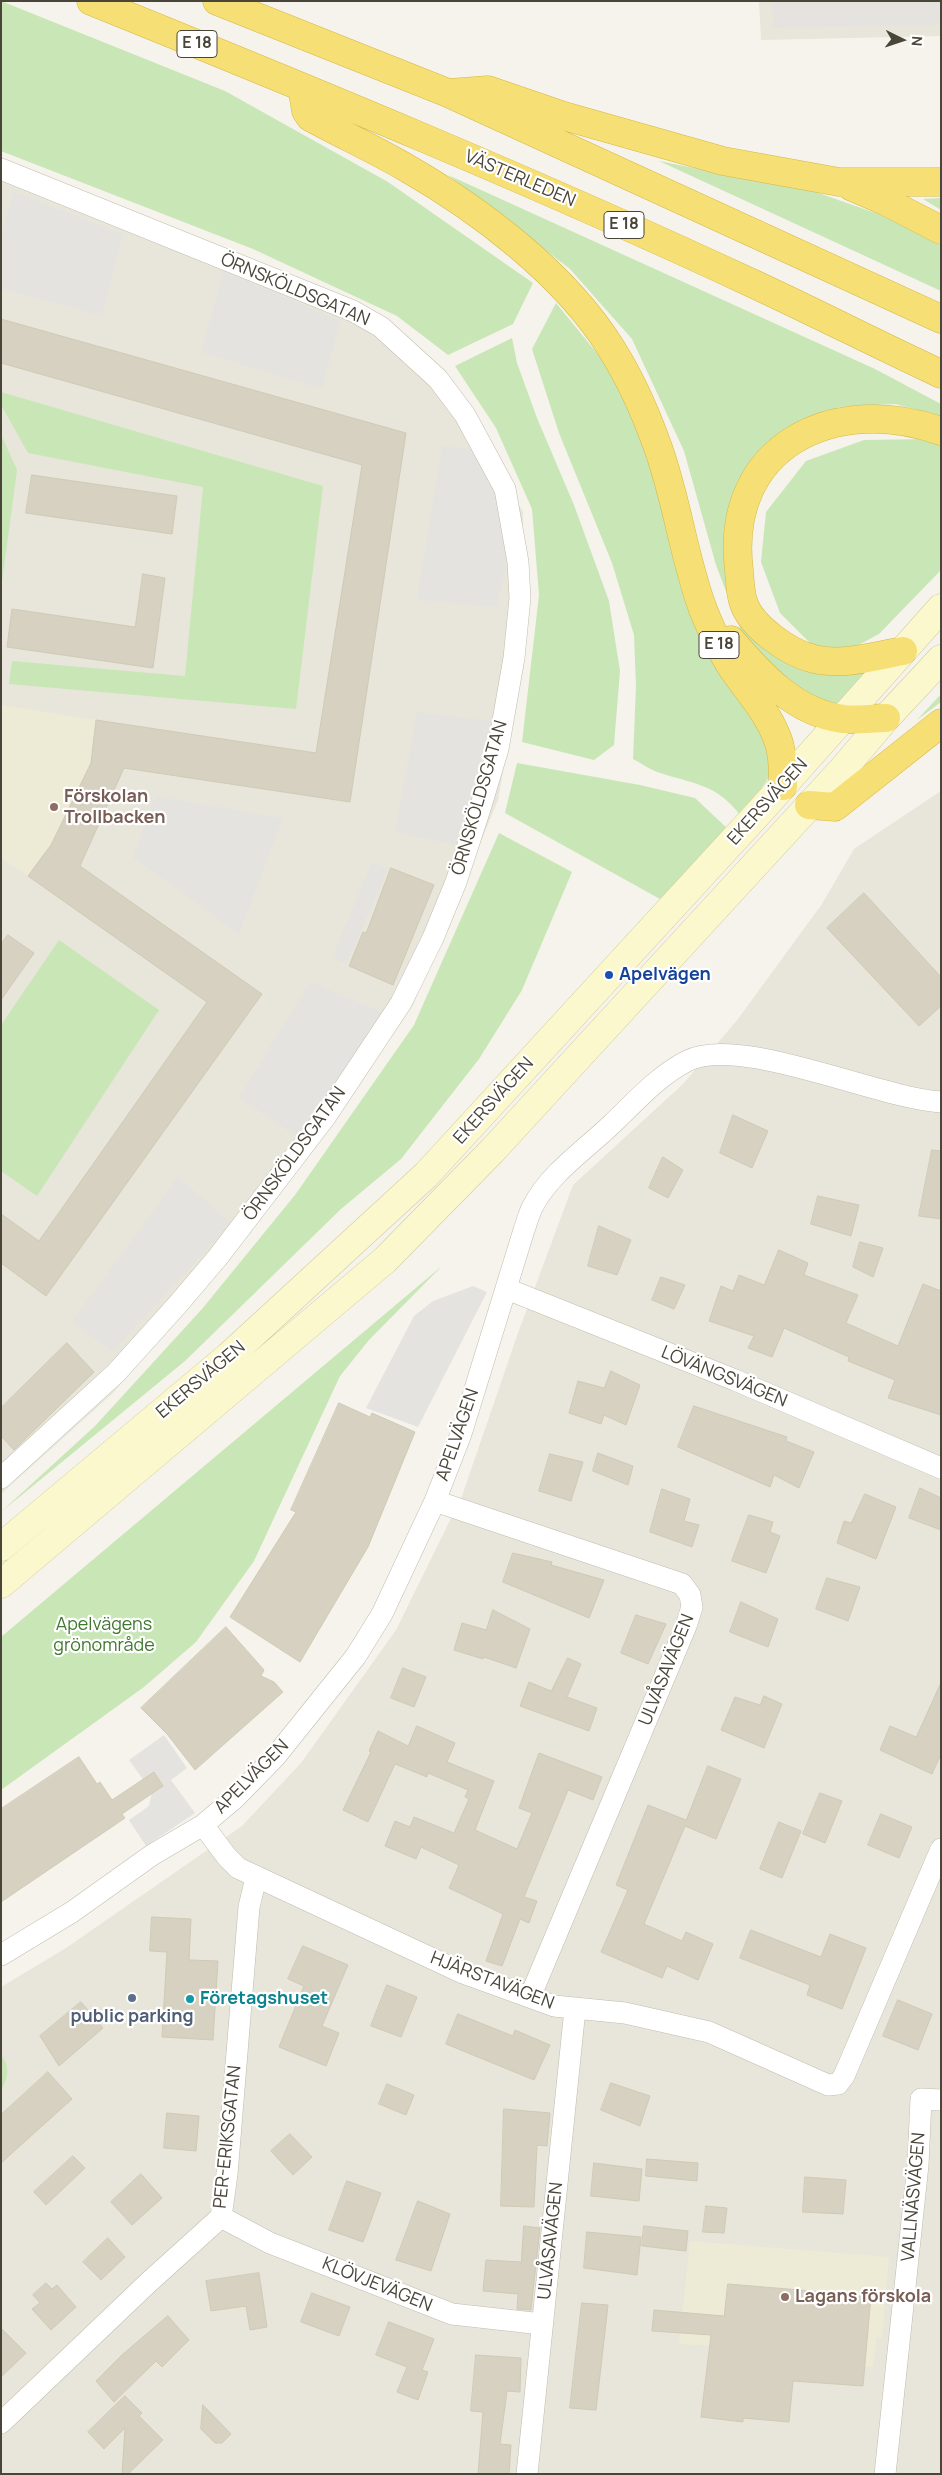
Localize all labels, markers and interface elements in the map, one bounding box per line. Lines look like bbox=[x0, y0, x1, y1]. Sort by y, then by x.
north arrow bbox=[877, 15, 927, 65]
road number: E 18 bbox=[177, 31, 217, 58]
text: N bbox=[908, 35, 927, 47]
street label: VÄSTERLEDEN bbox=[461, 146, 579, 212]
road number: E 18 bbox=[604, 212, 644, 238]
street label: ÖRNSKÖLDSGATAN bbox=[217, 249, 373, 331]
road number: E 18 bbox=[699, 632, 739, 658]
street label: ÖRNSKÖLDSGATAN bbox=[448, 718, 512, 878]
street label: EKERSVÄGEN bbox=[723, 754, 813, 850]
place label: Förskolan Trollbacken bbox=[64, 786, 165, 829]
marker: Förskolan Trollbacken bbox=[48, 801, 60, 813]
place label: Apelvägen bbox=[619, 964, 711, 986]
marker: Apelvägen bbox=[603, 969, 615, 981]
street label: EKERSVÄGEN bbox=[449, 1053, 539, 1149]
street label: ÖRNSKÖLDSGATAN bbox=[239, 1083, 351, 1225]
street label: EKERSVÄGEN bbox=[152, 1337, 250, 1423]
street label: LÖVÄNGSVÄGEN bbox=[658, 1342, 790, 1412]
street label: APELVÄGEN bbox=[432, 1386, 484, 1484]
street label: ULVÅSAVÄGEN bbox=[635, 1611, 699, 1729]
park label: Apelvägens grönområde bbox=[53, 1614, 155, 1656]
street label: APELVÄGEN bbox=[210, 1735, 294, 1819]
street label: HJÄRSTAVÄGEN bbox=[427, 1948, 557, 2014]
place label: Företagshuset bbox=[200, 1988, 328, 2010]
marker: public parking bbox=[126, 1992, 138, 2004]
marker: Företagshuset bbox=[184, 1993, 196, 2005]
place label: public parking bbox=[70, 2006, 194, 2028]
street label: PER-ERIKSGATAN bbox=[210, 2064, 246, 2210]
street label: VALLNÄSVÄGEN bbox=[898, 2132, 930, 2262]
street label: ULVÅSAVÄGEN bbox=[534, 2181, 568, 2301]
street label: KLÖVJEVÄGEN bbox=[319, 2253, 435, 2317]
place label: Lagans förskola bbox=[795, 2286, 931, 2308]
marker: Lagans förskola bbox=[779, 2291, 791, 2303]

